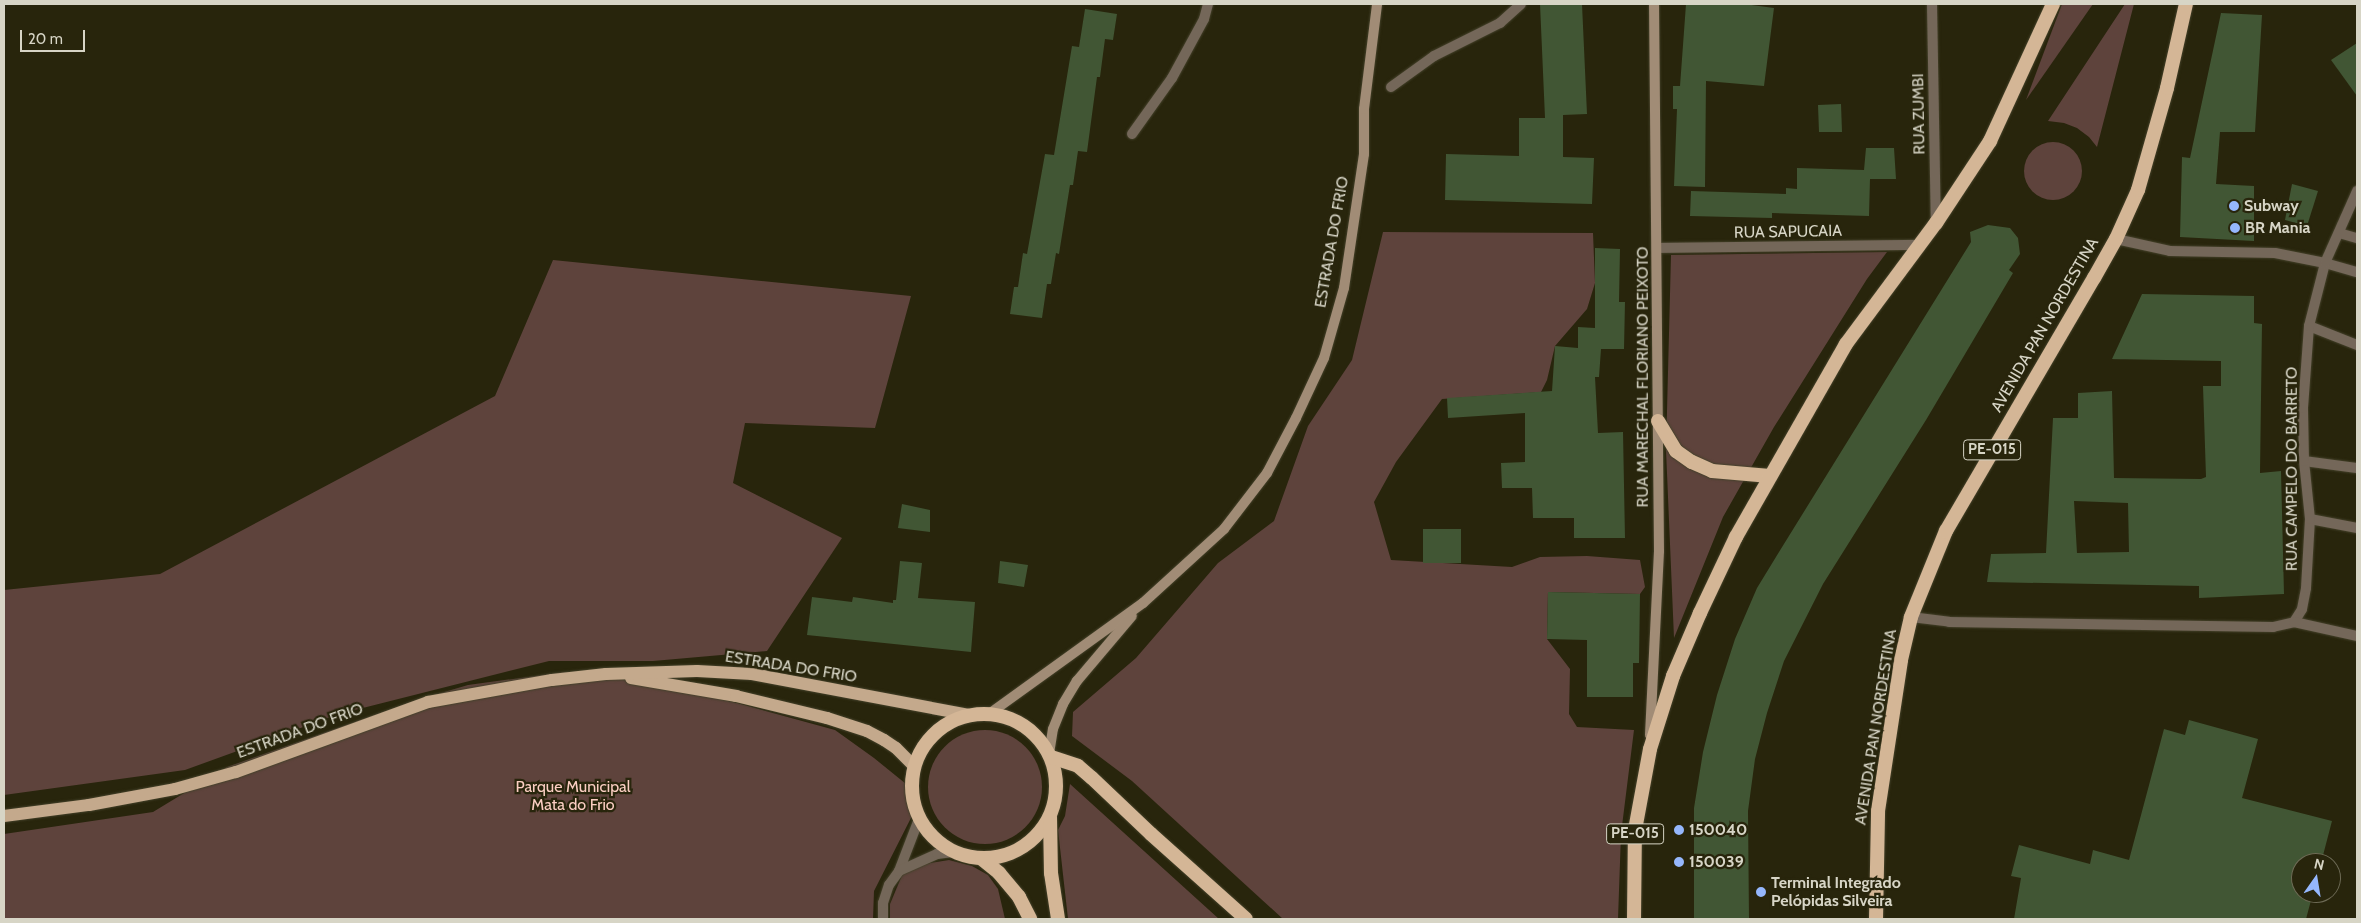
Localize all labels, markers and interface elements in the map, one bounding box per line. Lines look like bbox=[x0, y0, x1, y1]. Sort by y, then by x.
scale bar bbox=[22, 20, 88, 52]
text: 20 m bbox=[28, 30, 63, 48]
street label: RUA ZUMBI bbox=[1909, 73, 1929, 155]
street label: ESTRADA DO FRIO bbox=[1311, 175, 1353, 309]
place label: Subway bbox=[2244, 196, 2299, 216]
marker: Subway bbox=[2228, 200, 2240, 212]
place label: BR Mania bbox=[2245, 218, 2310, 238]
street label: RUA SAPUCAIA bbox=[1734, 221, 1842, 243]
marker: BR Mania bbox=[2229, 222, 2241, 234]
street label: AVENIDA PAN NORDESTINA bbox=[1987, 234, 2103, 416]
street label: RUA MARECHAL FLORIANO PEIXOTO bbox=[1633, 247, 1653, 507]
street label: RUA CAMPELO DO BARRETO bbox=[2282, 367, 2302, 571]
road number: PE-015 bbox=[1962, 438, 2022, 462]
street label: AVENIDA PAN NORDESTINA bbox=[1851, 628, 1901, 826]
street label: ESTRADA DO FRIO bbox=[724, 647, 858, 687]
street label: ESTRADA DO FRIO bbox=[234, 699, 366, 763]
park label: Parque Municipal Mata do Frio bbox=[515, 777, 631, 815]
place label: 150040 bbox=[1689, 820, 1747, 840]
road number: PE-015 bbox=[1605, 822, 1665, 846]
marker: 150040 bbox=[1673, 824, 1685, 836]
place label: 150039 bbox=[1689, 852, 1744, 872]
north arrow bbox=[2291, 853, 2341, 903]
text: N bbox=[2312, 854, 2326, 874]
marker: 150039 bbox=[1673, 856, 1685, 868]
place label: Terminal Integrado Pelópidas Silveira bbox=[1771, 873, 1901, 911]
marker: Terminal Integrado Pelópidas Silveira bbox=[1755, 886, 1767, 898]

